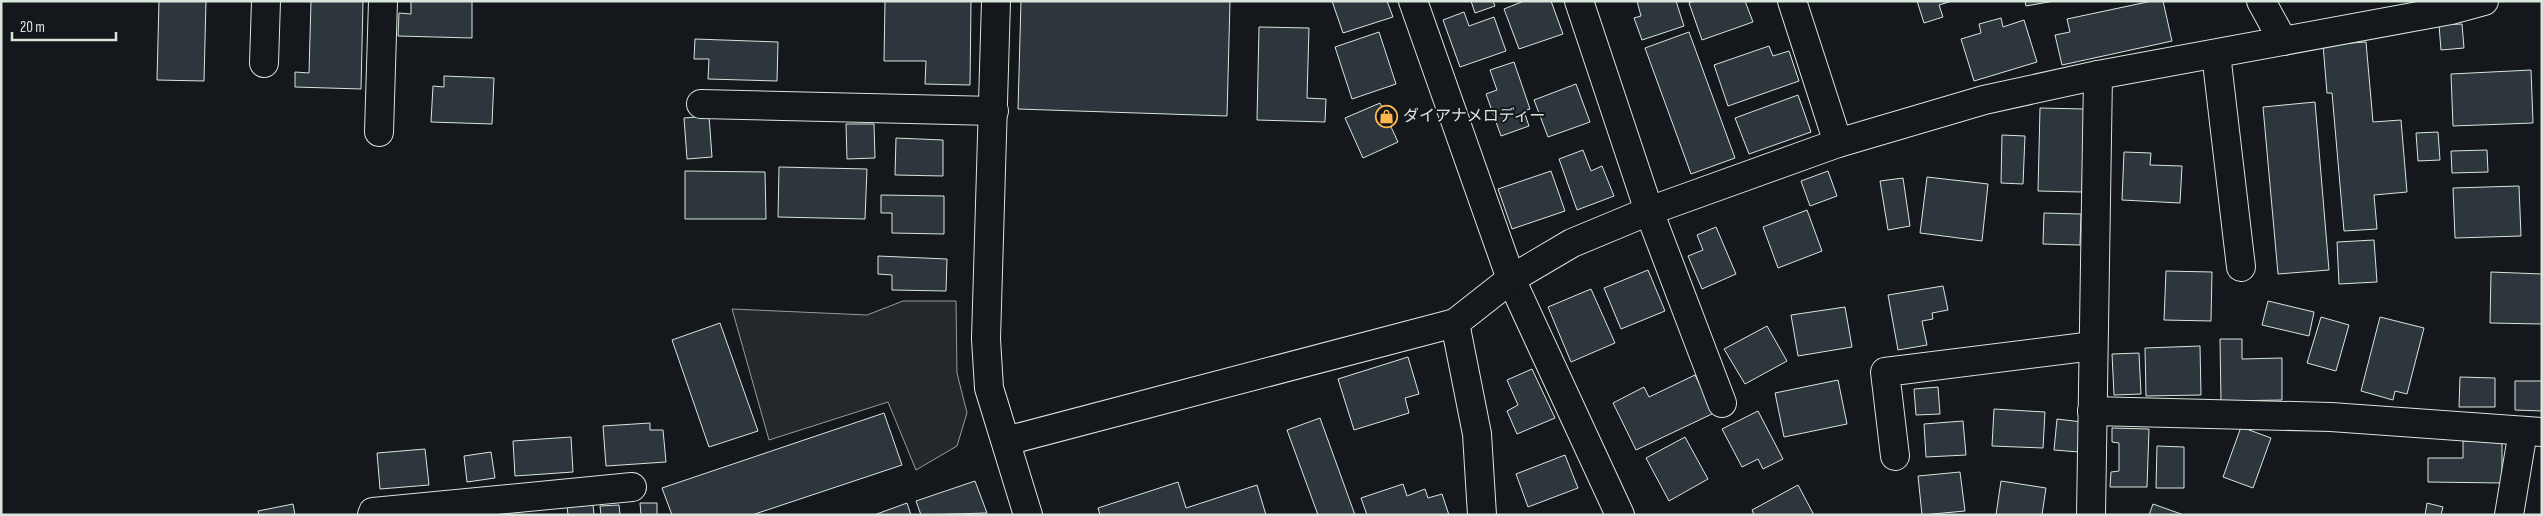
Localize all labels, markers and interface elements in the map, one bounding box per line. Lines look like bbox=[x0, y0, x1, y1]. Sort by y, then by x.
scale bar bbox=[12, 10, 116, 42]
text: 20 m bbox=[20, 18, 45, 37]
shop icon: ダイアナメロディー bbox=[1375, 104, 1399, 128]
place label: ダイアナメロディー bbox=[1403, 107, 1546, 126]

